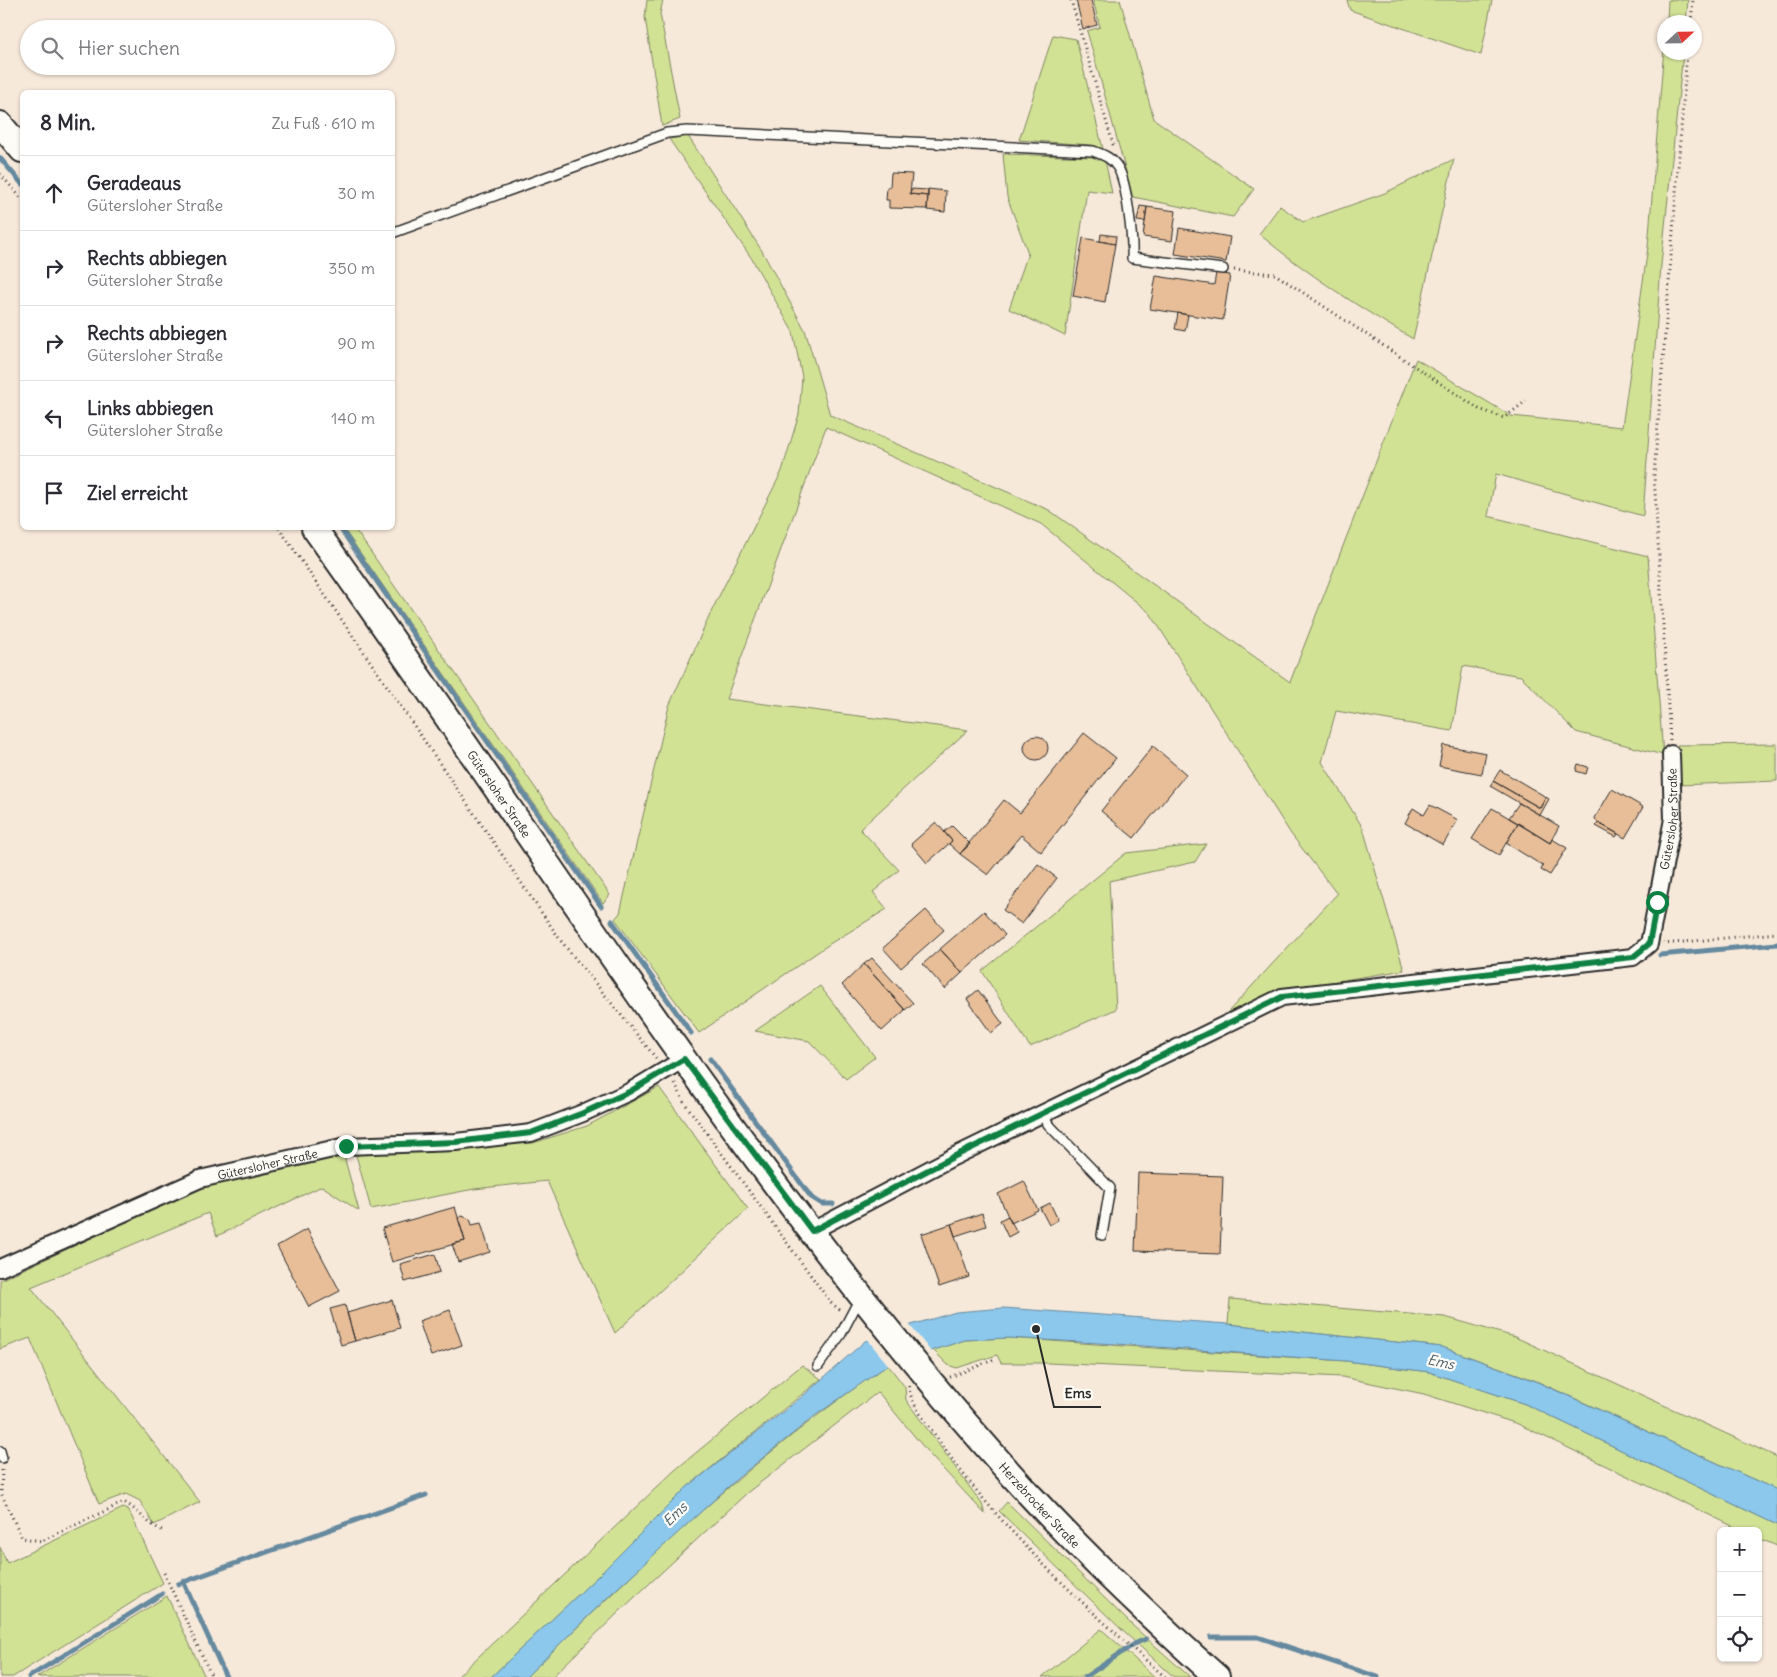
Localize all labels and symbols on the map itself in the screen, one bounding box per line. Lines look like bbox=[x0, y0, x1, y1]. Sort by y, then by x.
north arrow bbox=[1657, 15, 1702, 60]
street label: Gütersloher Straße bbox=[464, 747, 535, 840]
street label: Gütersloher Straße bbox=[1656, 768, 1681, 871]
route start bbox=[1646, 891, 1669, 914]
route end bbox=[335, 1135, 358, 1158]
street label: Gütersloher Straße bbox=[216, 1145, 319, 1182]
water label: Ems bbox=[1426, 1350, 1458, 1374]
callout: Ems bbox=[1054, 1378, 1101, 1407]
text: Ems bbox=[1065, 1384, 1092, 1402]
street label: Herzebrocker Straße bbox=[996, 1459, 1083, 1551]
water label: Ems bbox=[659, 1497, 692, 1530]

